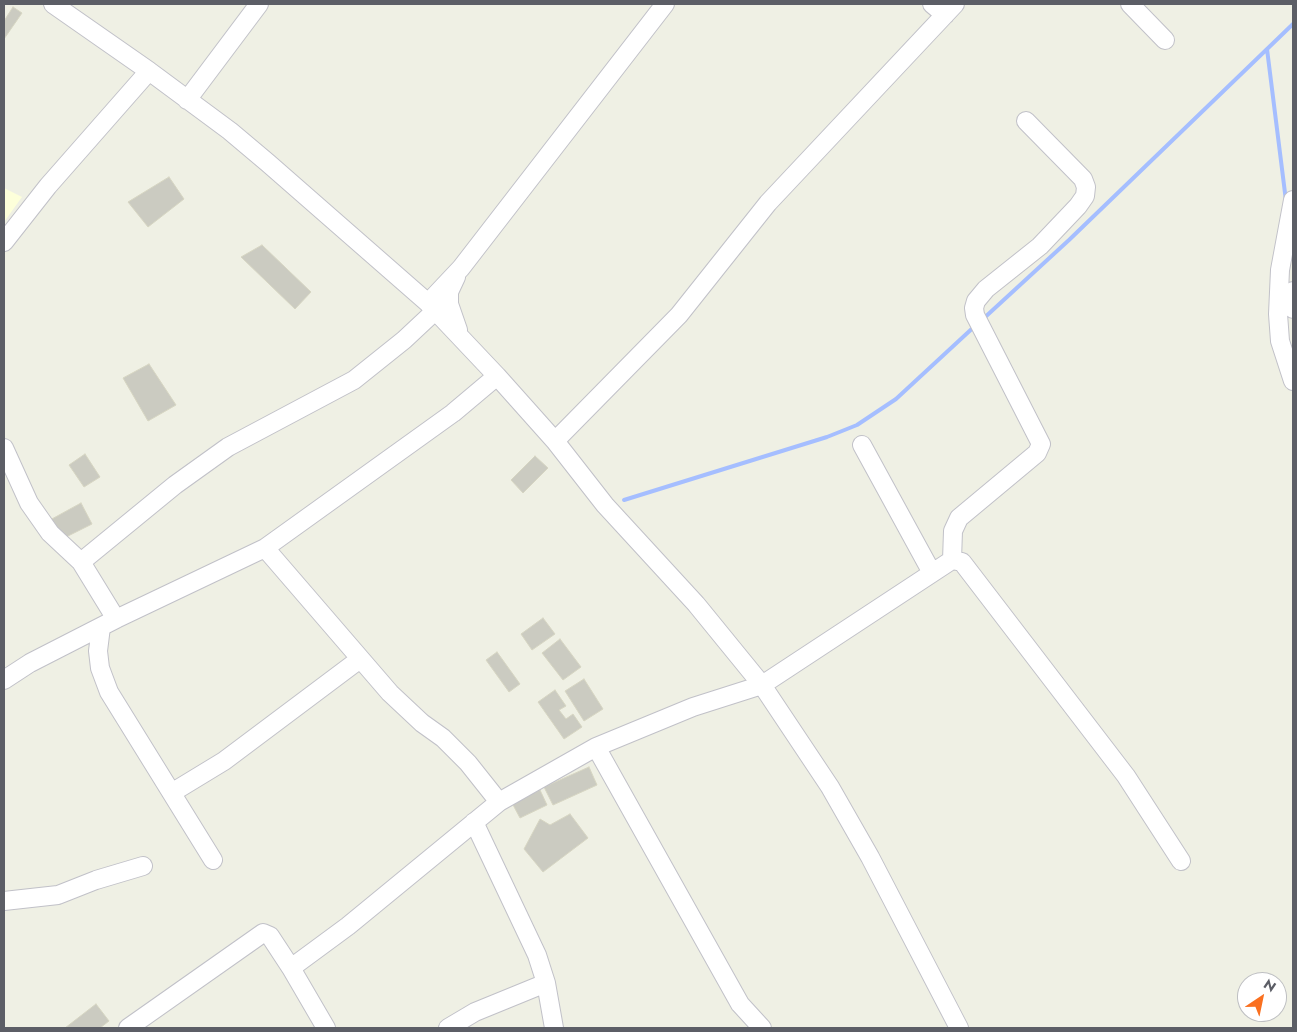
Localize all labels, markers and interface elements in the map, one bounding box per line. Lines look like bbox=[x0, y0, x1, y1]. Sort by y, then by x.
north arrow bbox=[1237, 972, 1287, 1022]
text: N bbox=[1260, 974, 1280, 997]

